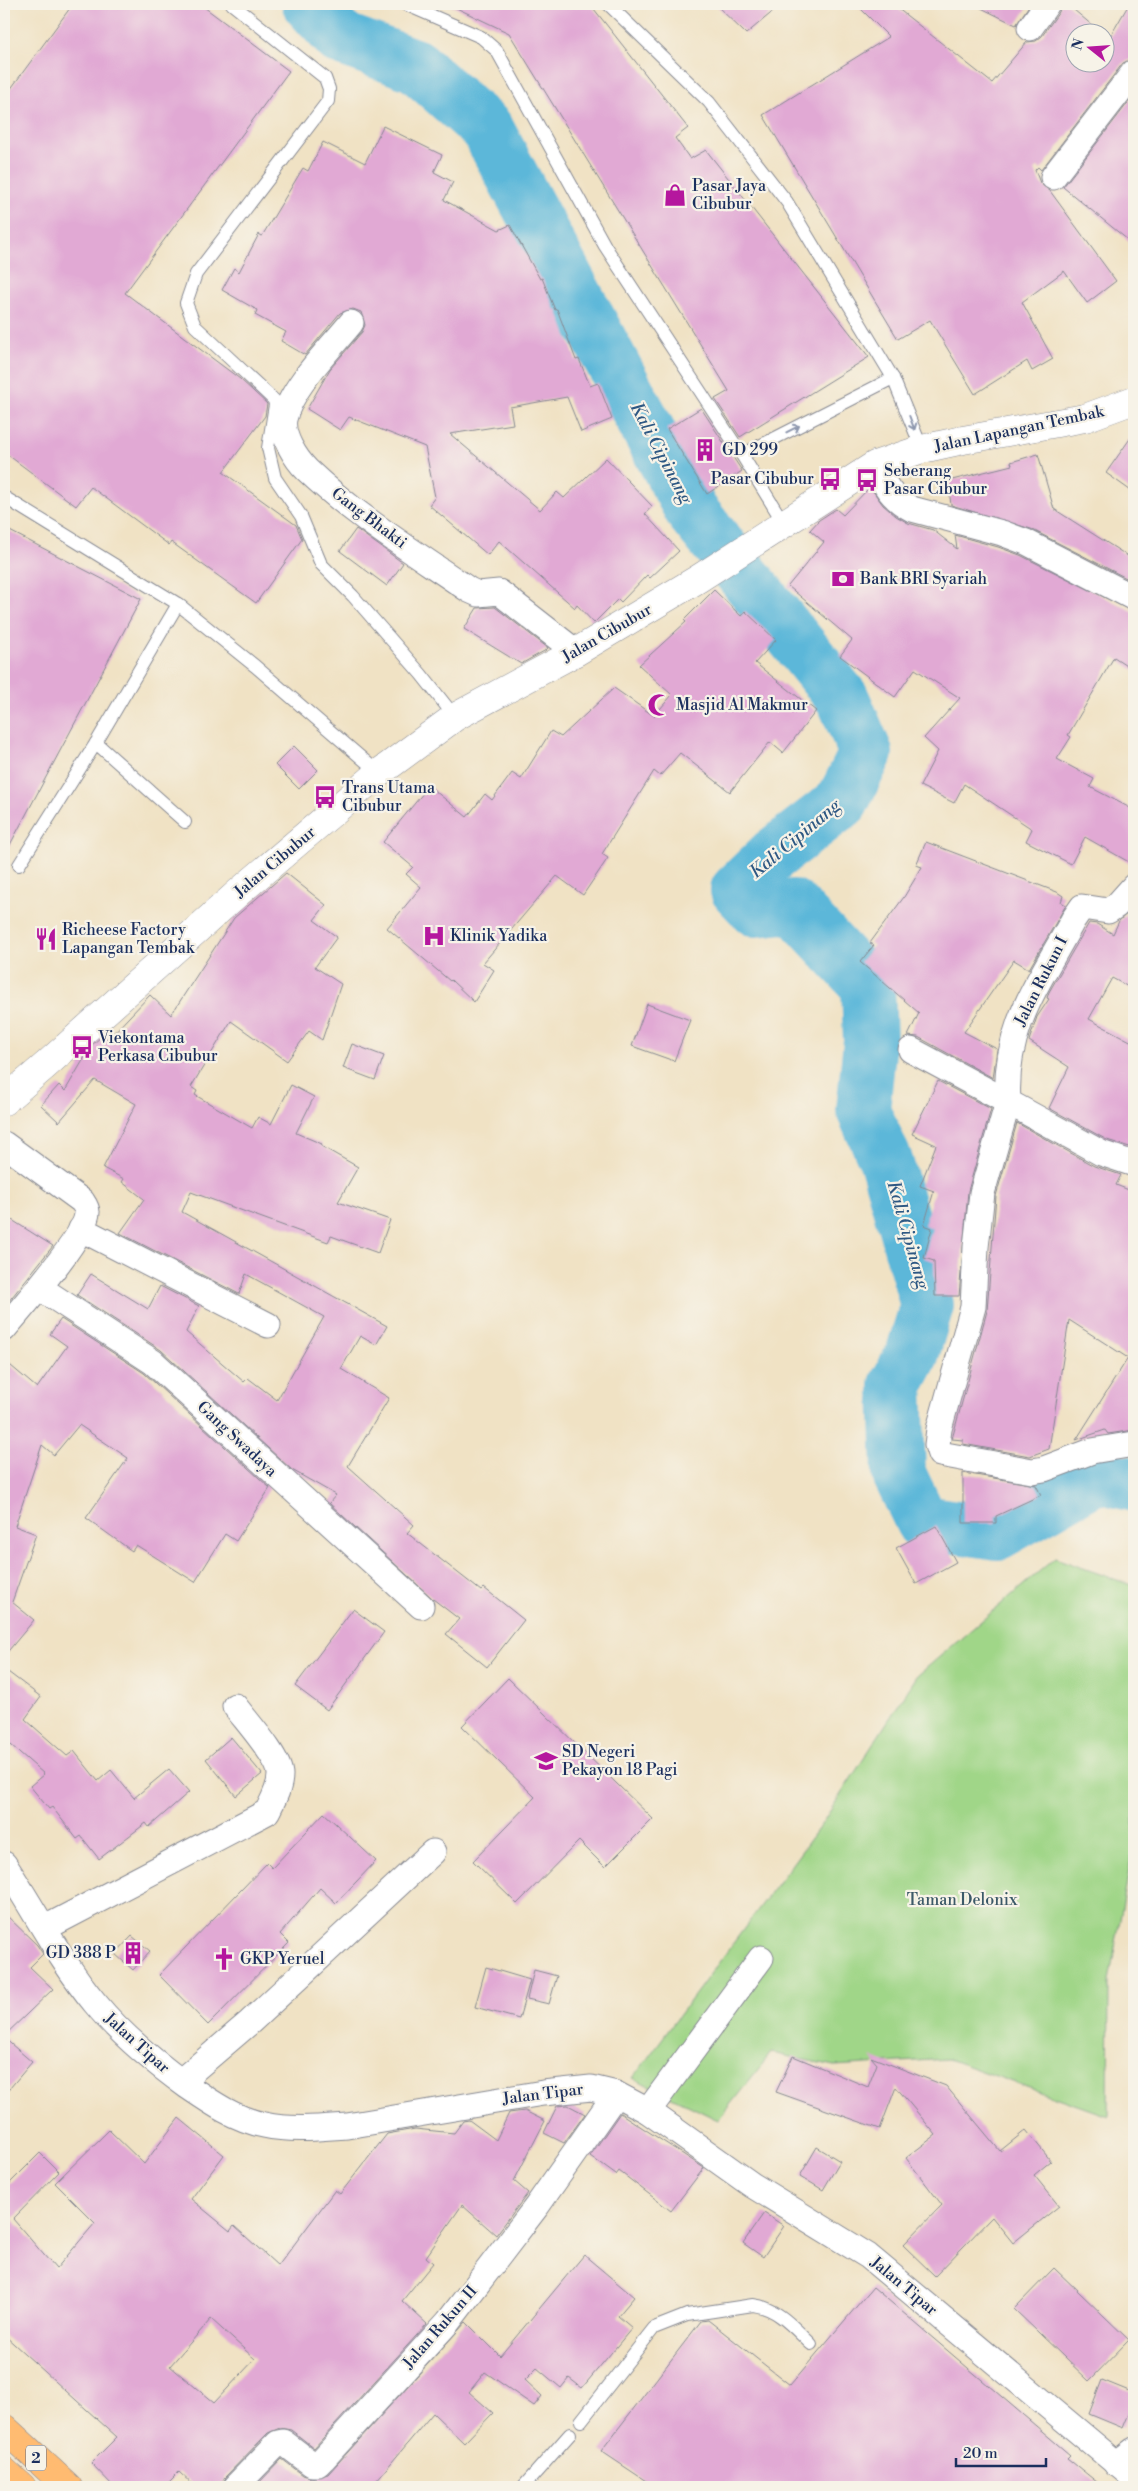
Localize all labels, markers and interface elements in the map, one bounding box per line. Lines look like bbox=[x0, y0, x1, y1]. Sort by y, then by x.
north arrow bbox=[1066, 22, 1116, 72]
text: N bbox=[1068, 37, 1089, 52]
place label: Pasar Jaya Cibubur bbox=[692, 176, 767, 214]
shop icon: Pasar Jaya Cibubur bbox=[662, 182, 688, 208]
water label: Kali Cipinang bbox=[625, 398, 698, 508]
street label: Jalan Lapangan Tembak bbox=[931, 401, 1107, 457]
one-way arrow bbox=[908, 415, 917, 430]
one-way arrow bbox=[785, 424, 800, 433]
building icon: GD 299 bbox=[692, 437, 718, 463]
place label: GD 299 bbox=[722, 440, 778, 460]
place label: Seberang Pasar Cibubur bbox=[884, 461, 987, 499]
bus stop icon: Pasar Cibubur bbox=[817, 466, 843, 492]
bus stop icon: Seberang Pasar Cibubur bbox=[854, 467, 880, 493]
place label: Pasar Cibubur bbox=[711, 469, 814, 489]
street label: Gang Bhakti bbox=[327, 483, 411, 553]
bank icon: Bank BRI Syariah bbox=[830, 566, 856, 592]
place label: Bank BRI Syariah bbox=[859, 569, 988, 589]
street label: Jalan Cibubur bbox=[558, 599, 655, 667]
mosque icon: Masjid Al Makmur bbox=[646, 692, 672, 718]
place label: Masjid Al Makmur bbox=[676, 695, 808, 715]
place label: Trans Utama Cibubur bbox=[342, 778, 436, 816]
bus stop icon: Trans Utama Cibubur bbox=[312, 784, 338, 810]
water label: Kali Cipinang bbox=[745, 794, 846, 884]
street label: Jalan Cibubur bbox=[229, 822, 320, 903]
place label: Richeese Factory Lapangan Tembak bbox=[62, 920, 196, 958]
hospital icon: Klinik Yadika bbox=[421, 923, 447, 949]
restaurant icon: Richeese Factory Lapangan Tembak bbox=[33, 926, 59, 952]
place label: Klinik Yadika bbox=[450, 926, 548, 946]
street label: Jalan Rukun I bbox=[1009, 933, 1072, 1030]
place label: Viekontama Perkasa Cibubur bbox=[97, 1028, 218, 1066]
bus stop icon: Viekontama Perkasa Cibubur bbox=[69, 1034, 95, 1060]
water label: Kali Cipinang bbox=[882, 1178, 935, 1293]
street label: Gang Swadaya bbox=[193, 1397, 282, 1482]
place label: SD Negeri Pekayon 18 Pagi bbox=[562, 1742, 678, 1780]
school or university icon: SD Negeri Pekayon 18 Pagi bbox=[533, 1748, 559, 1774]
park label: Taman Delonix bbox=[907, 1890, 1018, 1910]
building icon: GD 388 P bbox=[120, 1940, 146, 1966]
place label: GD 388 P bbox=[46, 1943, 116, 1963]
church icon: GKP Yeruel bbox=[211, 1946, 237, 1972]
place label: GKP Yeruel bbox=[240, 1949, 325, 1969]
street label: Jalan Tipar bbox=[99, 2008, 174, 2078]
street label: Jalan Tipar bbox=[500, 2079, 585, 2109]
street label: Jalan Tipar bbox=[866, 2252, 942, 2320]
street label: Jalan Rukun II bbox=[398, 2281, 482, 2373]
scale bar bbox=[956, 2436, 1046, 2468]
text: 20 m bbox=[963, 2444, 998, 2463]
road number: 2 bbox=[26, 2446, 46, 2470]

